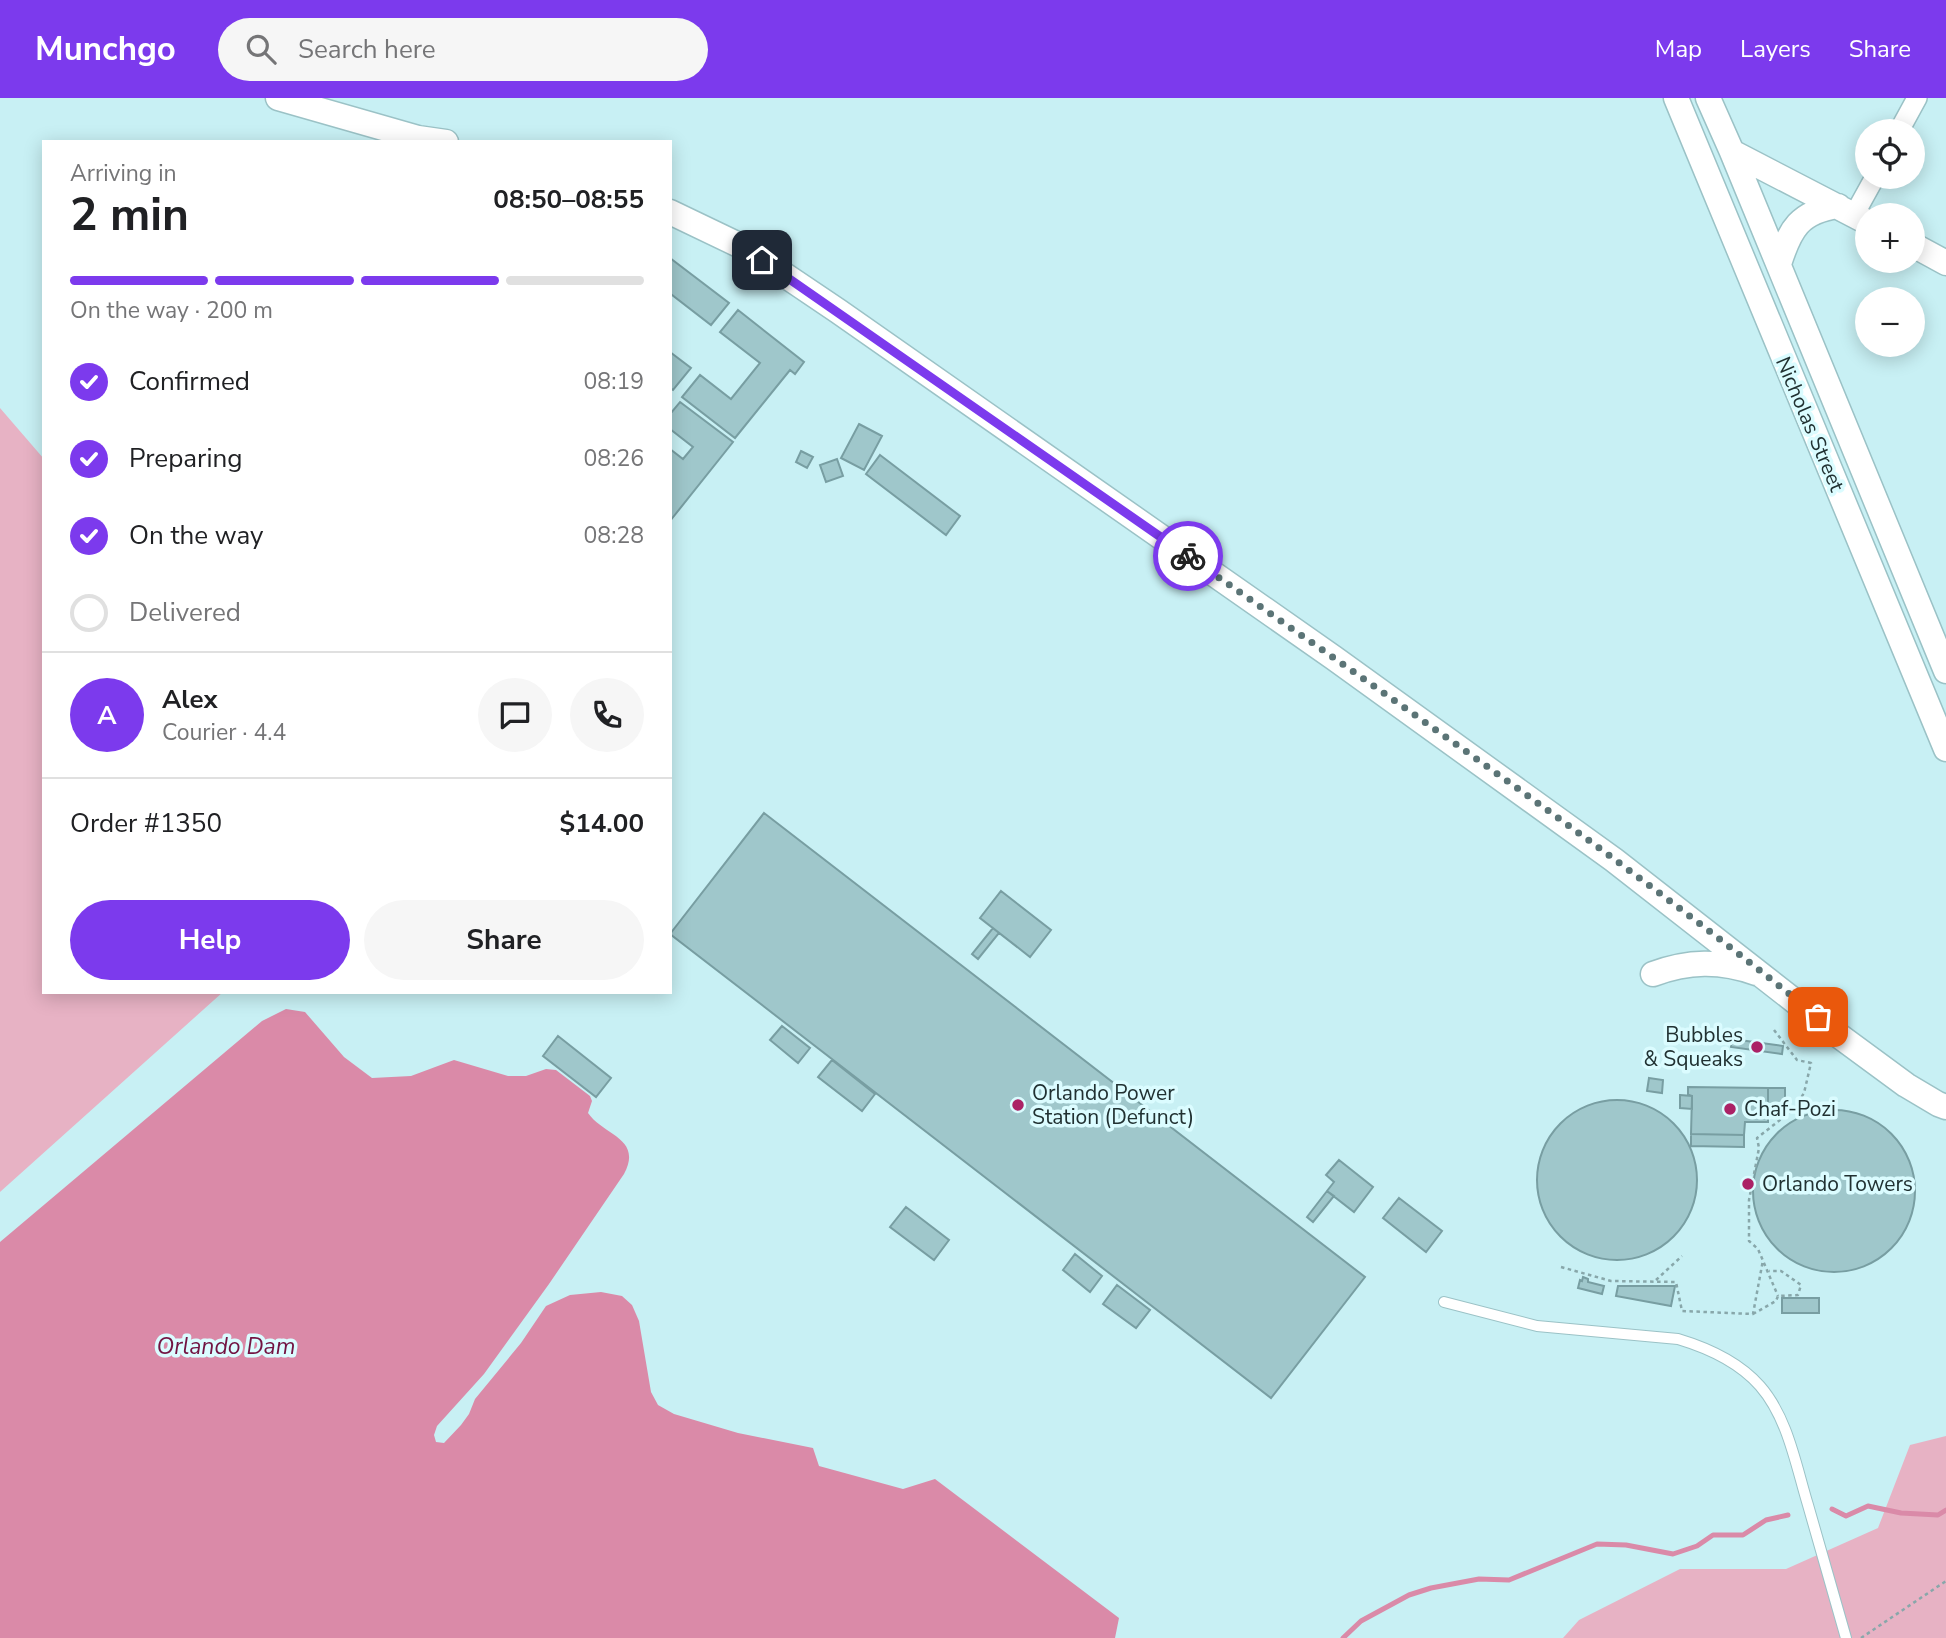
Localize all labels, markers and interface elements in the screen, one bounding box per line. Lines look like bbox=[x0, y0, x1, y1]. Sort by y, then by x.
search box bbox=[218, 18, 708, 81]
text: Munchgo bbox=[35, 27, 176, 72]
icon: search bbox=[242, 30, 280, 68]
text: Search here bbox=[298, 32, 436, 67]
text: Map bbox=[1655, 33, 1702, 65]
text: Layers bbox=[1740, 33, 1811, 65]
text: Share bbox=[1849, 33, 1911, 65]
map controls bbox=[1855, 119, 1925, 357]
button: locate bbox=[1855, 119, 1925, 189]
text: Arriving in bbox=[70, 158, 177, 189]
text: 08:50–08:55 bbox=[493, 182, 644, 217]
text: 2 min bbox=[70, 183, 189, 246]
button: + bbox=[1855, 203, 1925, 273]
pin bbox=[732, 230, 792, 290]
icon: home bbox=[743, 241, 781, 279]
button: − bbox=[1855, 287, 1925, 357]
text: On the way · 200 m bbox=[70, 295, 273, 326]
street label: Nicholas Street bbox=[1769, 352, 1851, 496]
icon: check bbox=[70, 363, 108, 401]
text: Confirmed bbox=[129, 364, 250, 399]
text: 08:19 bbox=[584, 366, 644, 397]
icon: check bbox=[70, 440, 108, 478]
text: Preparing bbox=[129, 441, 242, 476]
text: 08:26 bbox=[584, 443, 644, 474]
icon: check bbox=[70, 517, 108, 555]
text: On the way bbox=[129, 518, 263, 553]
text: 08:28 bbox=[584, 520, 644, 551]
courier bbox=[1153, 521, 1223, 591]
icon: bike bbox=[1169, 537, 1207, 575]
text: Delivered bbox=[129, 595, 241, 630]
button: chat bbox=[478, 678, 552, 752]
button: phone bbox=[570, 678, 644, 752]
text: Alex bbox=[162, 682, 218, 717]
text: A bbox=[97, 698, 117, 733]
text: Courier · 4.4 bbox=[162, 717, 286, 748]
text: Order #1350 bbox=[70, 806, 222, 841]
text: $14.00 bbox=[560, 806, 644, 841]
button: Help bbox=[70, 900, 350, 980]
button: Share bbox=[364, 900, 644, 980]
pin bbox=[1788, 987, 1848, 1047]
icon: bag bbox=[1799, 998, 1837, 1036]
place label: Bubbles & Squeaks bbox=[1643, 1021, 1743, 1073]
marker: Bubbles & Squeaks bbox=[1749, 1039, 1765, 1055]
place label: Orlando Power Station (Defunct) bbox=[1032, 1079, 1194, 1131]
place label: Chaf-Pozi bbox=[1744, 1095, 1836, 1123]
marker: Orlando Power Station (Defunct) bbox=[1010, 1097, 1026, 1113]
marker: Chaf-Pozi bbox=[1722, 1101, 1738, 1117]
place label: Orlando Towers bbox=[1762, 1170, 1913, 1198]
marker: Orlando Towers bbox=[1740, 1176, 1756, 1192]
water label: Orlando Dam bbox=[157, 1331, 296, 1362]

